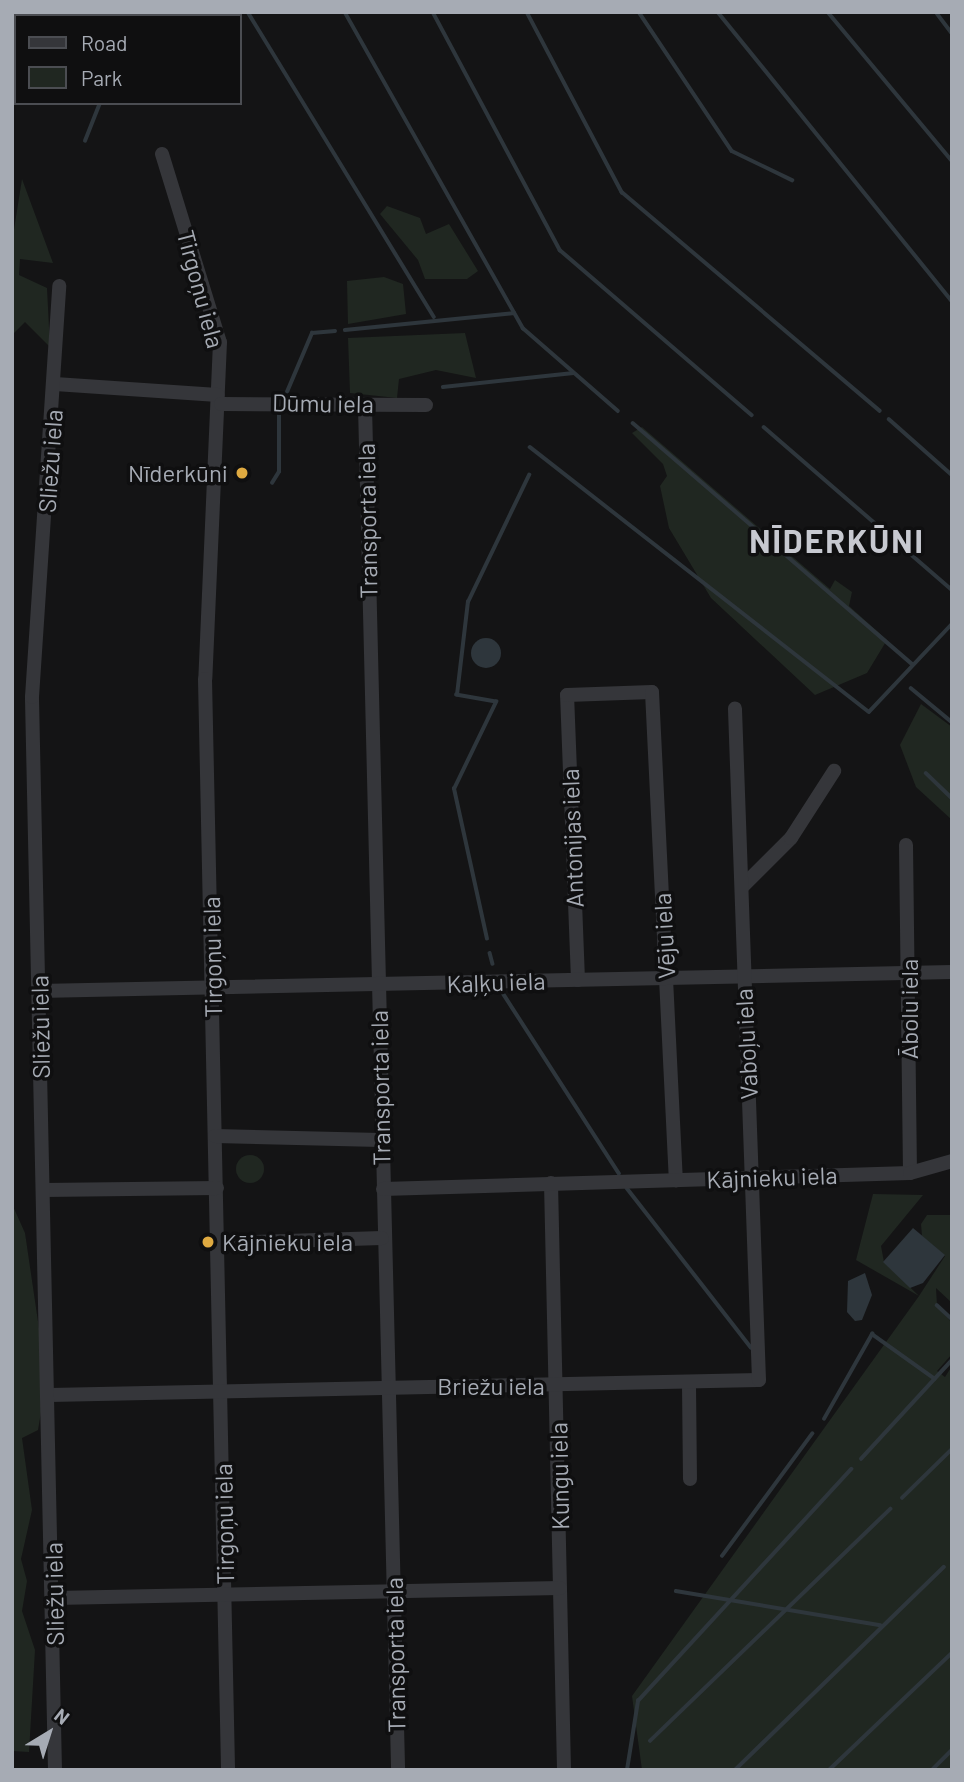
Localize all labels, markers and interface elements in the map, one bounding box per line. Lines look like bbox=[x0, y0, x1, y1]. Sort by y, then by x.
legend bbox=[14, 14, 242, 105]
text: Road bbox=[81, 30, 127, 55]
text: Park bbox=[81, 65, 122, 90]
street label: Tirgoņu iela bbox=[171, 227, 231, 351]
street label: Dūmu iela bbox=[272, 388, 374, 418]
street label: Sliežu iela bbox=[32, 408, 68, 514]
street label: Transporta iela bbox=[351, 443, 383, 599]
place label: Nīderkūni bbox=[128, 459, 228, 487]
marker: Nīderkūni bbox=[234, 465, 250, 481]
district label: NĪDERKŪNI bbox=[750, 521, 924, 559]
street label: Antonijas iela bbox=[555, 768, 589, 908]
street label: Vēju iela bbox=[647, 892, 681, 980]
street label: Tirgoņu iela bbox=[197, 896, 227, 1018]
street label: Ābolu iela bbox=[895, 959, 923, 1059]
street label: Kaļķu iela bbox=[446, 966, 546, 998]
street label: Sliežu iela bbox=[25, 975, 55, 1079]
street label: Vaboļu iela bbox=[729, 988, 763, 1100]
street label: Transporta iela bbox=[364, 1010, 396, 1166]
street label: Kājnieku iela bbox=[706, 1160, 838, 1194]
place label: Kājnieku iela bbox=[222, 1228, 353, 1256]
marker: Kājnieku iela bbox=[200, 1234, 216, 1250]
street label: Briežu iela bbox=[437, 1372, 545, 1400]
street label: Kungu iela bbox=[544, 1422, 574, 1530]
street label: Tirgoņu iela bbox=[209, 1463, 239, 1585]
street label: Sliežu iela bbox=[39, 1542, 69, 1646]
street label: Transporta iela bbox=[379, 1577, 411, 1733]
north arrow bbox=[14, 1698, 84, 1768]
text: N bbox=[50, 1703, 74, 1729]

